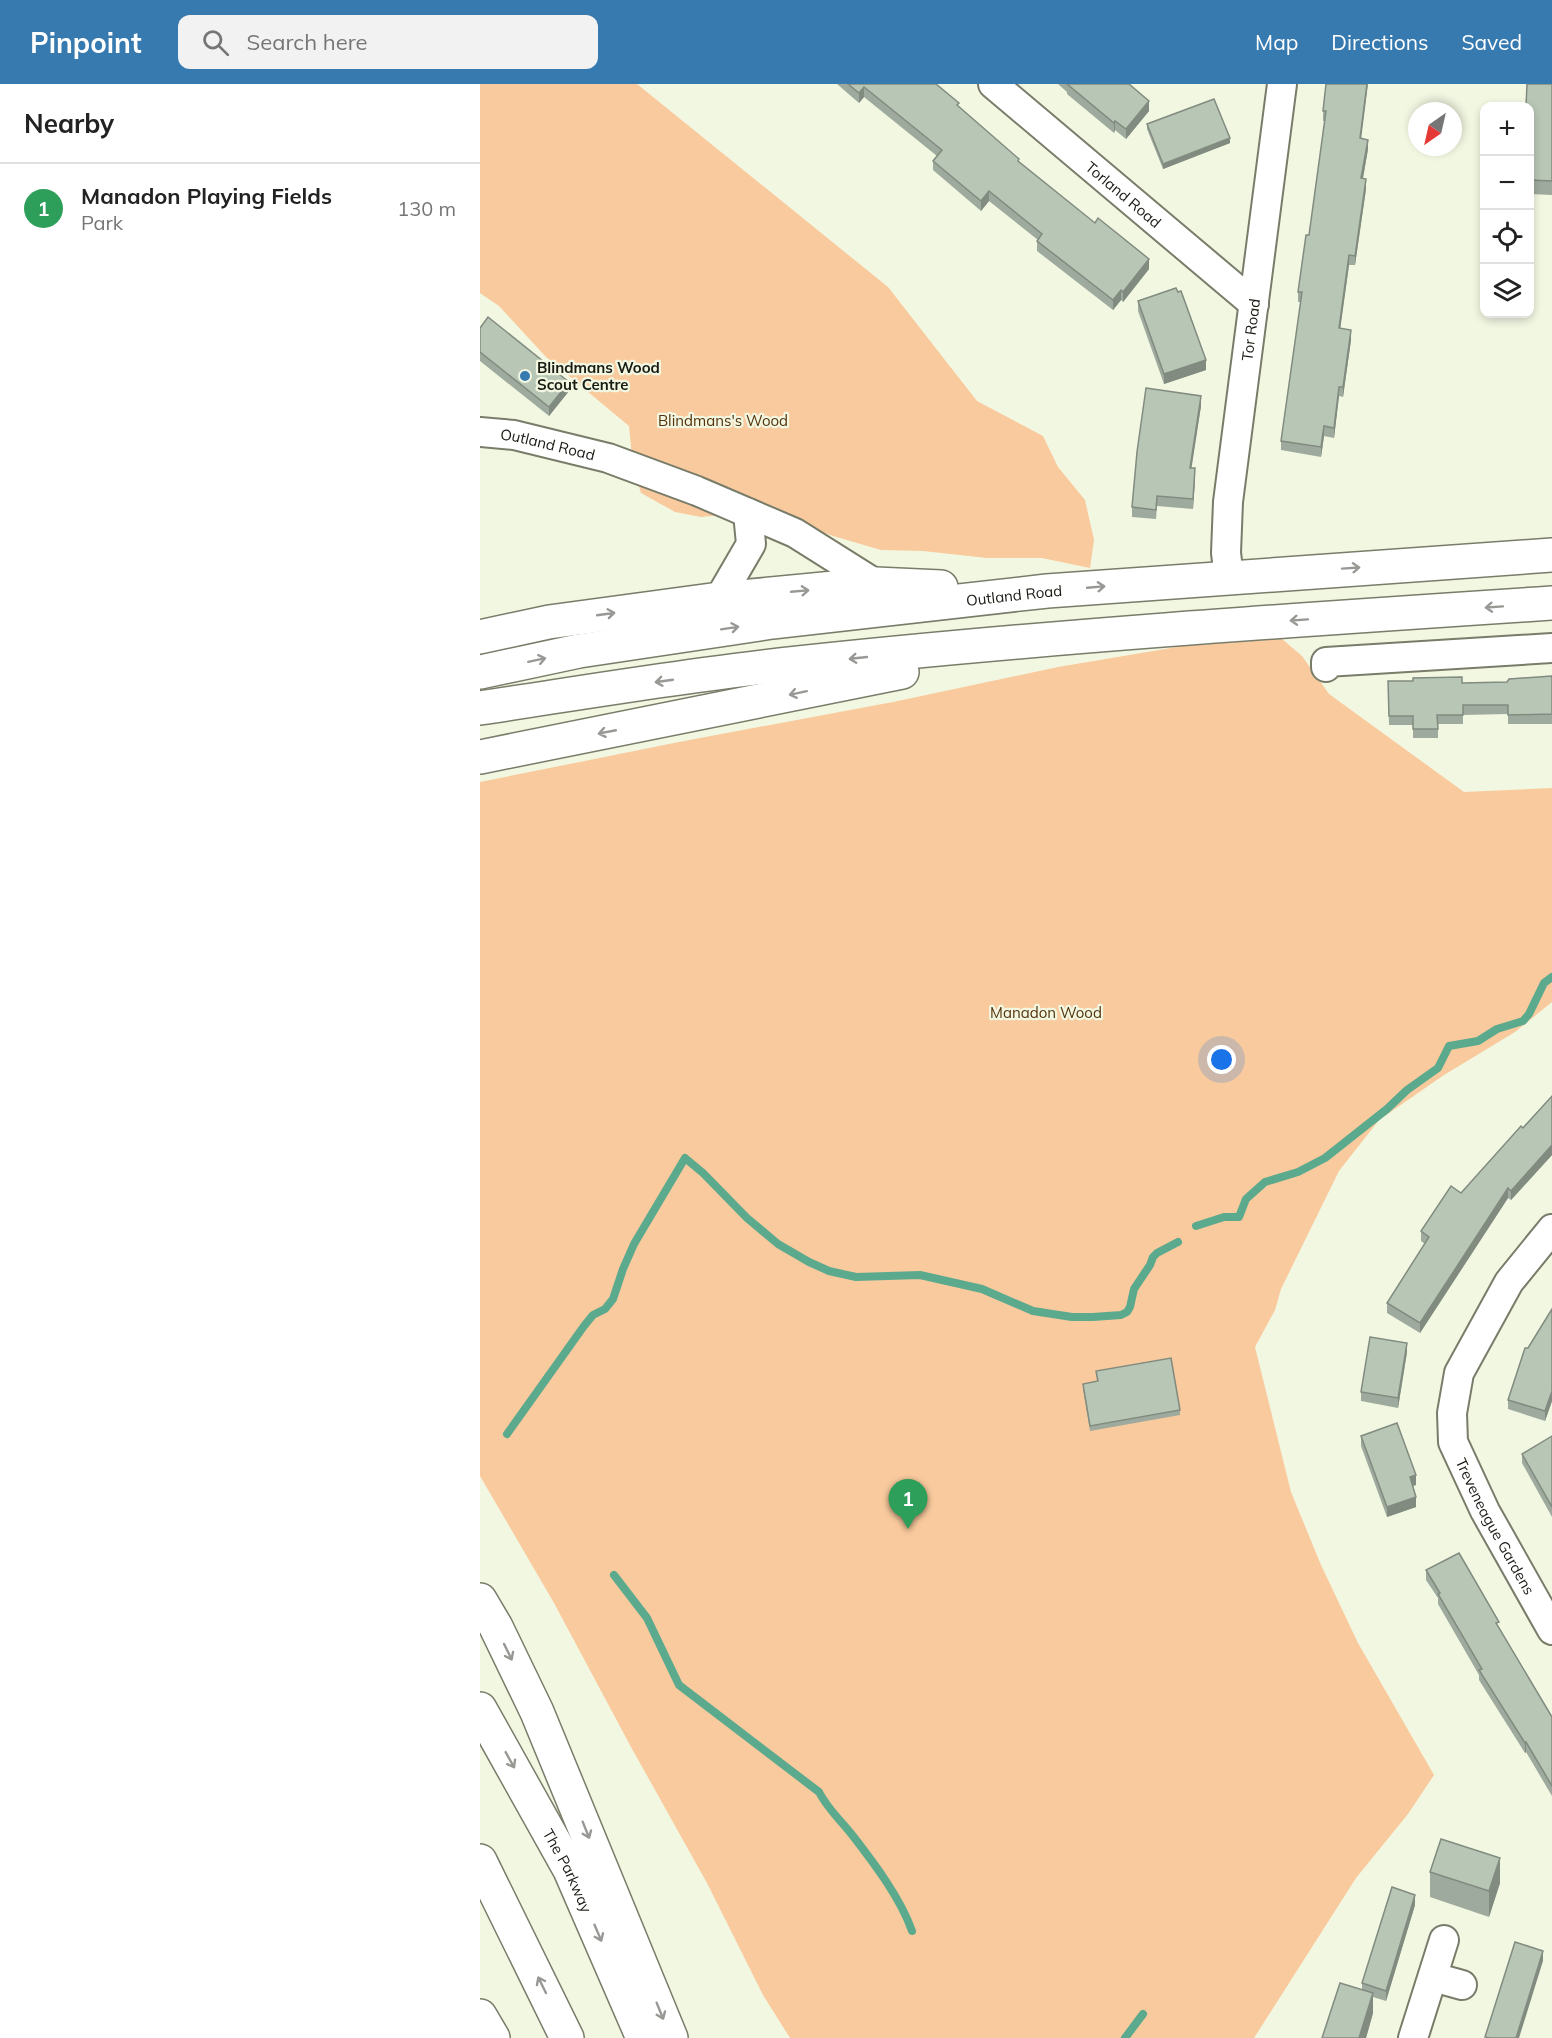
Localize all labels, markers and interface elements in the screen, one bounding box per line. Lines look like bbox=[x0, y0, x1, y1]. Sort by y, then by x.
search box bbox=[178, 15, 598, 69]
text: Pinpoint bbox=[30, 25, 142, 60]
icon: search bbox=[199, 26, 232, 59]
text: Search here bbox=[247, 28, 368, 56]
text: Map bbox=[1255, 29, 1298, 55]
text: Directions bbox=[1331, 29, 1428, 55]
text: Saved bbox=[1461, 29, 1522, 55]
north arrow bbox=[1408, 102, 1462, 156]
map controls bbox=[1480, 102, 1534, 318]
button: + bbox=[1480, 102, 1534, 156]
text: Nearby bbox=[24, 107, 114, 140]
button: − bbox=[1480, 156, 1534, 210]
street label: Torland Road bbox=[1082, 157, 1165, 231]
text: Manadon Playing Fields bbox=[81, 182, 332, 210]
text: 1 bbox=[38, 196, 50, 221]
text: 130 m bbox=[397, 196, 456, 221]
text: Park bbox=[81, 210, 123, 235]
button: locate bbox=[1480, 210, 1534, 264]
button: layers bbox=[1480, 264, 1534, 318]
street label: Tor Road bbox=[1237, 297, 1264, 362]
place label: Blindmans Wood Scout Centre bbox=[537, 358, 660, 394]
marker: Blindmans Wood Scout Centre bbox=[518, 369, 532, 383]
park label: Blindmans's Wood bbox=[658, 411, 788, 430]
street label: Outland Road bbox=[500, 424, 597, 464]
one-way arrow bbox=[1340, 563, 1360, 574]
street label: Outland Road bbox=[965, 580, 1063, 610]
one-way arrow bbox=[1086, 581, 1105, 592]
one-way arrow bbox=[790, 585, 809, 596]
one-way arrow bbox=[1484, 602, 1504, 613]
one-way arrow bbox=[596, 609, 616, 620]
one-way arrow bbox=[1290, 614, 1310, 625]
one-way arrow bbox=[719, 623, 739, 634]
one-way arrow bbox=[848, 653, 868, 664]
one-way arrow bbox=[527, 654, 546, 665]
one-way arrow bbox=[655, 676, 675, 687]
one-way arrow bbox=[789, 688, 808, 699]
one-way arrow bbox=[598, 727, 617, 738]
park label: Manadon Wood bbox=[990, 1003, 1102, 1022]
your location bbox=[1207, 1045, 1236, 1074]
street label: Treveneague Gardens bbox=[1452, 1455, 1539, 1598]
pin: 1 bbox=[888, 1480, 928, 1529]
one-way arrow bbox=[502, 1642, 514, 1660]
one-way arrow bbox=[504, 1751, 516, 1768]
one-way arrow bbox=[581, 1821, 592, 1839]
street label: The Parkway bbox=[539, 1825, 597, 1915]
one-way arrow bbox=[593, 1924, 604, 1942]
one-way arrow bbox=[536, 1977, 547, 1995]
one-way arrow bbox=[655, 2001, 666, 2019]

